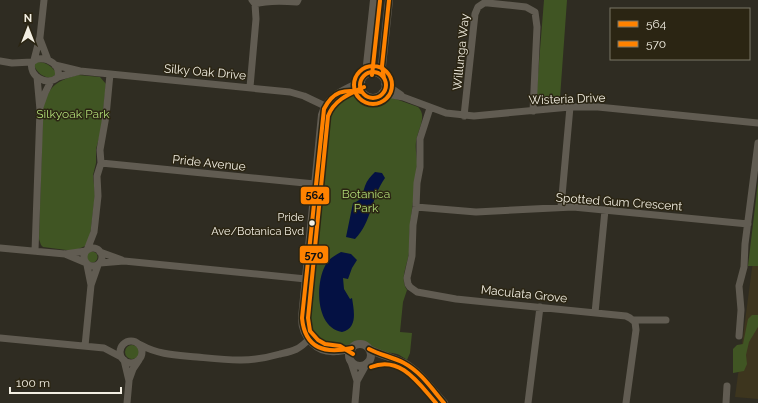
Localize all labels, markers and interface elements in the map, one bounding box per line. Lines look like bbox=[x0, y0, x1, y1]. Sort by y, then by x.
north arrow bbox=[8, 8, 48, 48]
legend bbox=[610, 8, 750, 60]
text: N bbox=[24, 12, 32, 25]
street label: Willunga Way bbox=[450, 12, 472, 91]
text: 564 bbox=[646, 17, 667, 31]
text: 570 bbox=[646, 37, 666, 51]
street label: Silky Oak Drive bbox=[163, 61, 247, 83]
street label: Wisteria Drive bbox=[528, 91, 606, 107]
park label: Silkyoak Park bbox=[36, 107, 110, 121]
street label: Pride Avenue bbox=[172, 152, 246, 174]
line badge: 564 bbox=[300, 186, 330, 205]
park label: Botanica Park bbox=[342, 187, 390, 215]
text: 564 bbox=[305, 189, 325, 202]
street label: Spotted Gum Crescent bbox=[555, 191, 683, 213]
place label: Pride Ave/Botanica Bvd bbox=[211, 211, 305, 238]
marker: Pride Ave/Botanica Bvd bbox=[307, 218, 317, 228]
line badge: 570 bbox=[299, 245, 329, 264]
text: 570 bbox=[304, 249, 324, 262]
street label: Maculata Grove bbox=[480, 282, 568, 306]
scale bar bbox=[10, 369, 121, 395]
text: 100 m bbox=[16, 376, 50, 390]

